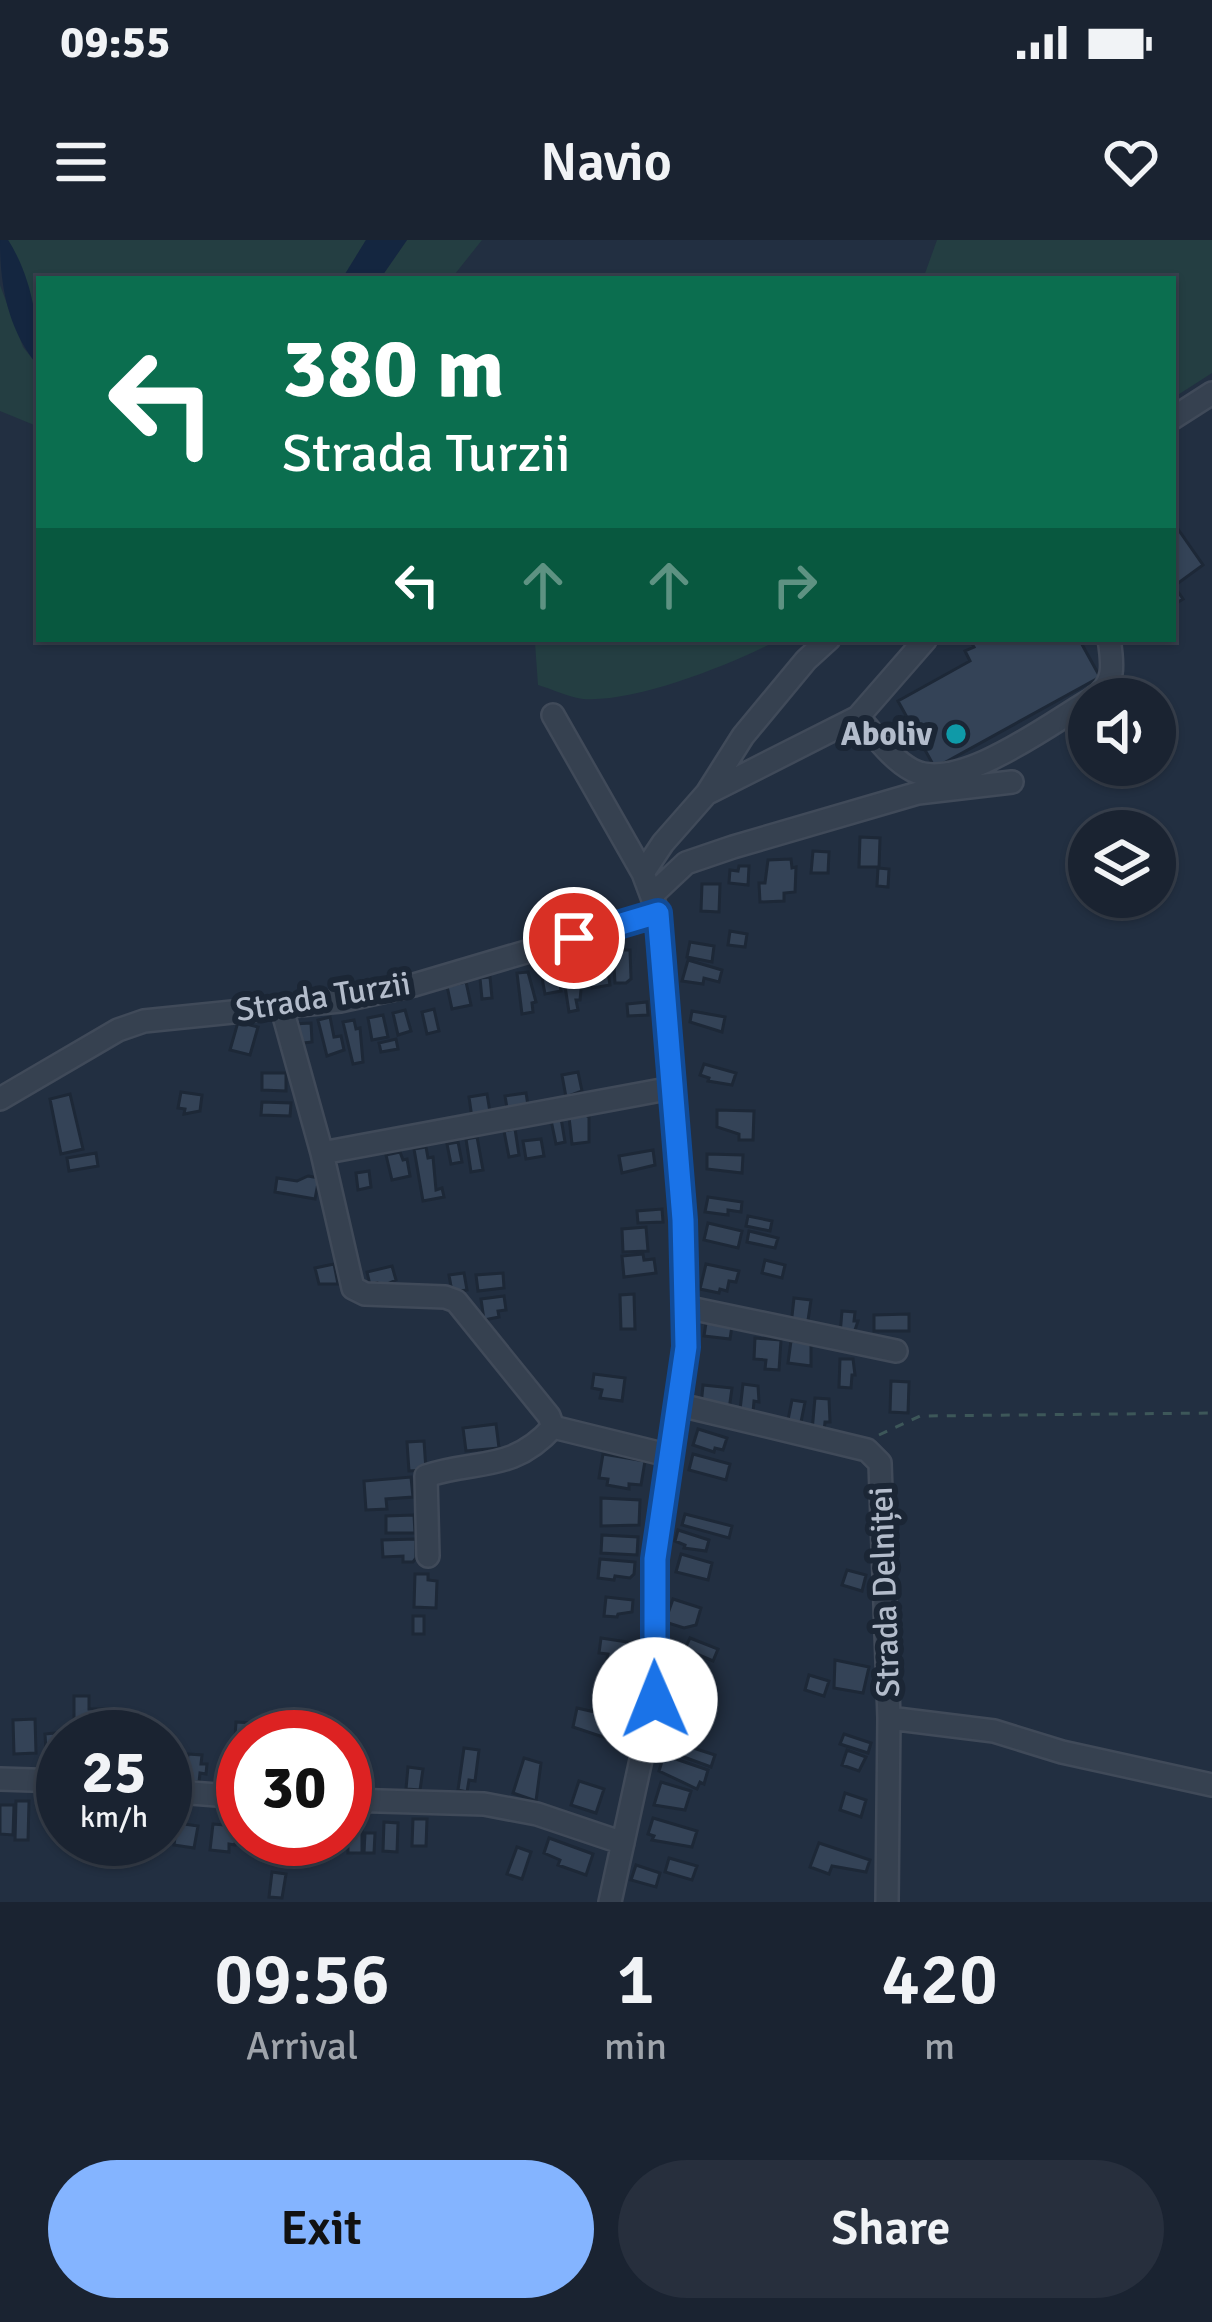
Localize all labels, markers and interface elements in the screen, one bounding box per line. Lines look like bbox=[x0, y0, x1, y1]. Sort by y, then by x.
text: 09:55 bbox=[60, 15, 170, 70]
icon: menu bbox=[48, 129, 114, 195]
text: Navio bbox=[540, 129, 672, 196]
icon: heart bbox=[1098, 129, 1164, 195]
text: 380 m bbox=[282, 317, 504, 421]
icon: left bbox=[84, 324, 240, 480]
text: Strada Turzii bbox=[282, 420, 571, 487]
icon: left bbox=[384, 552, 450, 618]
icon: ahead bbox=[510, 552, 576, 618]
icon: ahead bbox=[636, 552, 702, 618]
icon: right bbox=[762, 552, 828, 618]
map controls bbox=[1068, 678, 1176, 918]
button: sound bbox=[1068, 678, 1176, 786]
place label: Aboliv bbox=[841, 714, 932, 755]
marker: Aboliv bbox=[943, 721, 969, 747]
button: layers bbox=[1068, 810, 1176, 918]
pin bbox=[523, 887, 625, 989]
icon: arrive bbox=[541, 905, 607, 971]
street label: Strada Turzii bbox=[233, 963, 413, 1031]
street label: Strada Delniței bbox=[861, 1486, 909, 1698]
position arrow bbox=[592, 1637, 718, 1763]
speed limit sign: 30 bbox=[216, 1710, 372, 1866]
text: 25 bbox=[82, 1736, 146, 1810]
text: km/h bbox=[80, 1799, 148, 1836]
text: 09:56 bbox=[214, 1935, 390, 2024]
text: 1 bbox=[616, 1935, 655, 2024]
text: 420 bbox=[881, 1935, 998, 2024]
text: Arrival bbox=[246, 2022, 358, 2070]
text: min bbox=[604, 2022, 667, 2070]
text: m bbox=[924, 2022, 955, 2070]
button: Exit bbox=[48, 2160, 594, 2298]
button: Share bbox=[618, 2160, 1164, 2298]

